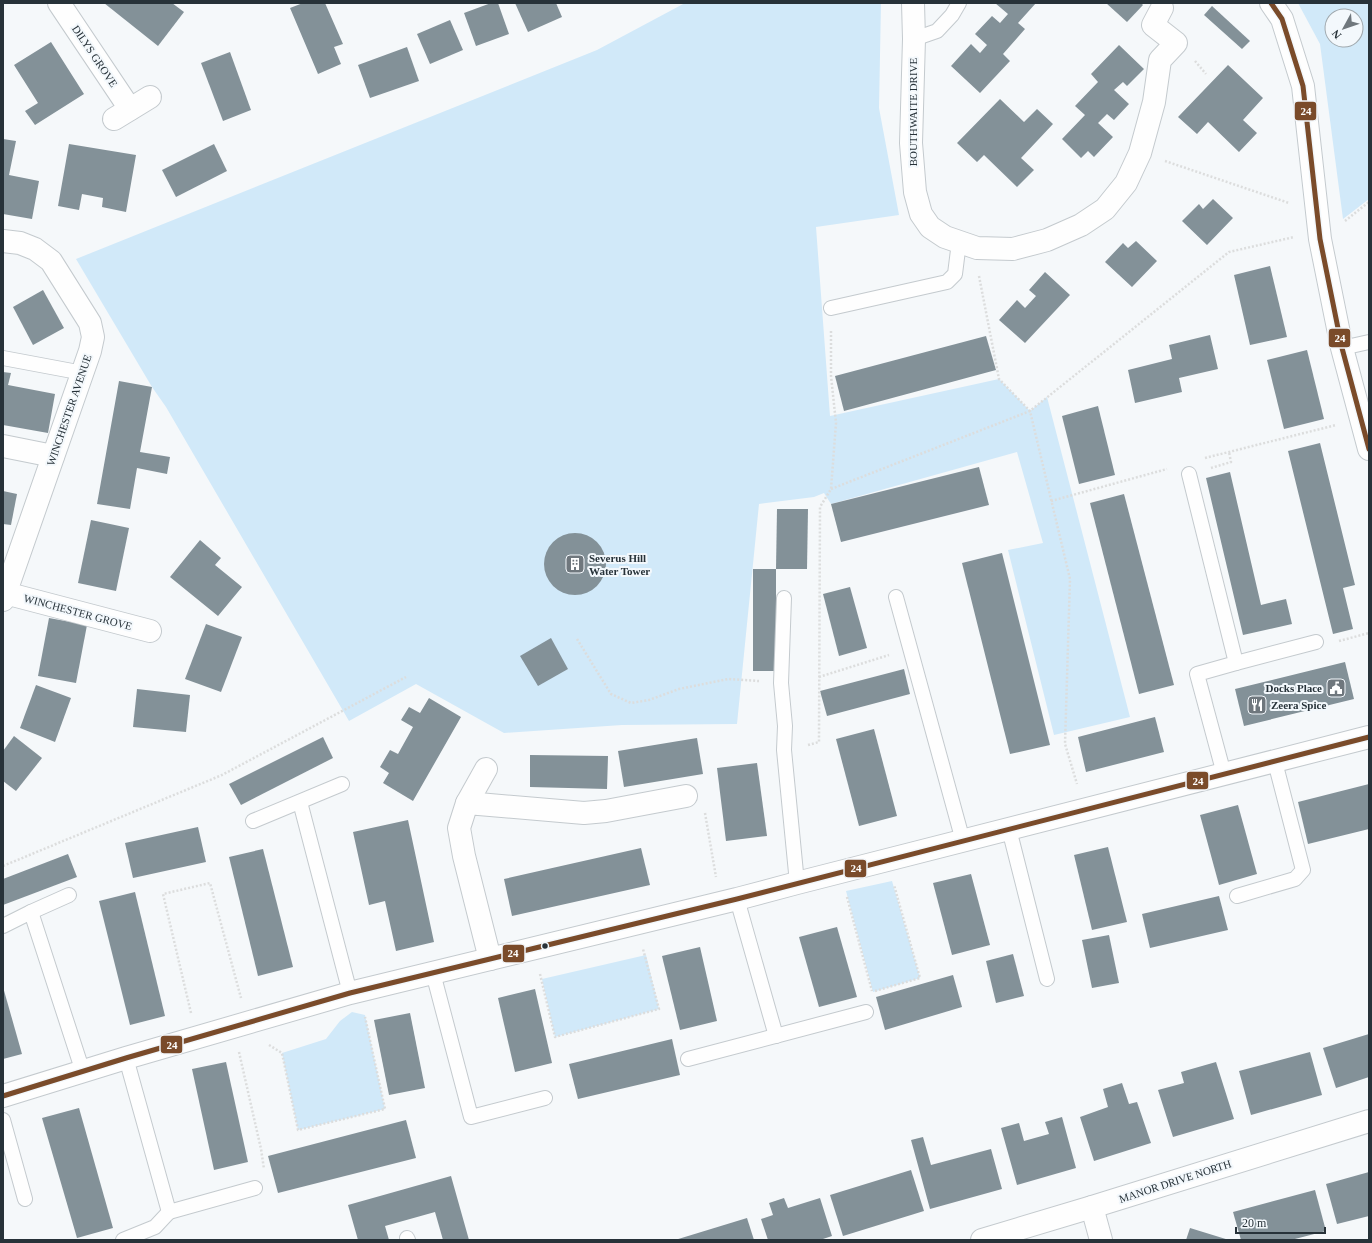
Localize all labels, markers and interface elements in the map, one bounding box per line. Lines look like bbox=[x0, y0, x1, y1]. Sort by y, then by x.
north arrow bbox=[1324, 8, 1364, 48]
street label: DILYS GROVE bbox=[70, 23, 120, 89]
text: N bbox=[1329, 27, 1343, 41]
street label: BOUTHWAITE DRIVE bbox=[907, 57, 919, 166]
line badge: 24 bbox=[1294, 101, 1317, 121]
text: 24 bbox=[1301, 105, 1312, 117]
line badge: 24 bbox=[1328, 328, 1351, 348]
text: 24 bbox=[1335, 332, 1346, 344]
street label: WINCHESTER AVENUE bbox=[44, 353, 94, 467]
place label: Severus Hill Water Tower bbox=[589, 552, 650, 577]
building icon: Severus Hill Water Tower bbox=[564, 553, 586, 575]
street label: WINCHESTER GROVE bbox=[23, 592, 134, 632]
public building icon: Docks Place bbox=[1325, 677, 1347, 699]
place label: Docks Place bbox=[1265, 682, 1322, 694]
restaurant icon: Zeera Spice bbox=[1246, 694, 1268, 716]
place label: Zeera Spice bbox=[1271, 699, 1326, 711]
line badge: 24 bbox=[1186, 771, 1209, 790]
text: 24 bbox=[1193, 775, 1204, 787]
line badge: 24 bbox=[844, 859, 867, 878]
text: 24 bbox=[851, 862, 862, 874]
unlabelled marker bbox=[540, 941, 550, 951]
line badge: 24 bbox=[502, 944, 525, 963]
text: 24 bbox=[508, 947, 519, 959]
line badge: 24 bbox=[160, 1035, 183, 1054]
text: 24 bbox=[167, 1039, 178, 1051]
street label: MANOR DRIVE NORTH bbox=[1117, 1157, 1233, 1205]
scale bar bbox=[1236, 1209, 1325, 1235]
text: 20 m bbox=[1242, 1216, 1267, 1230]

